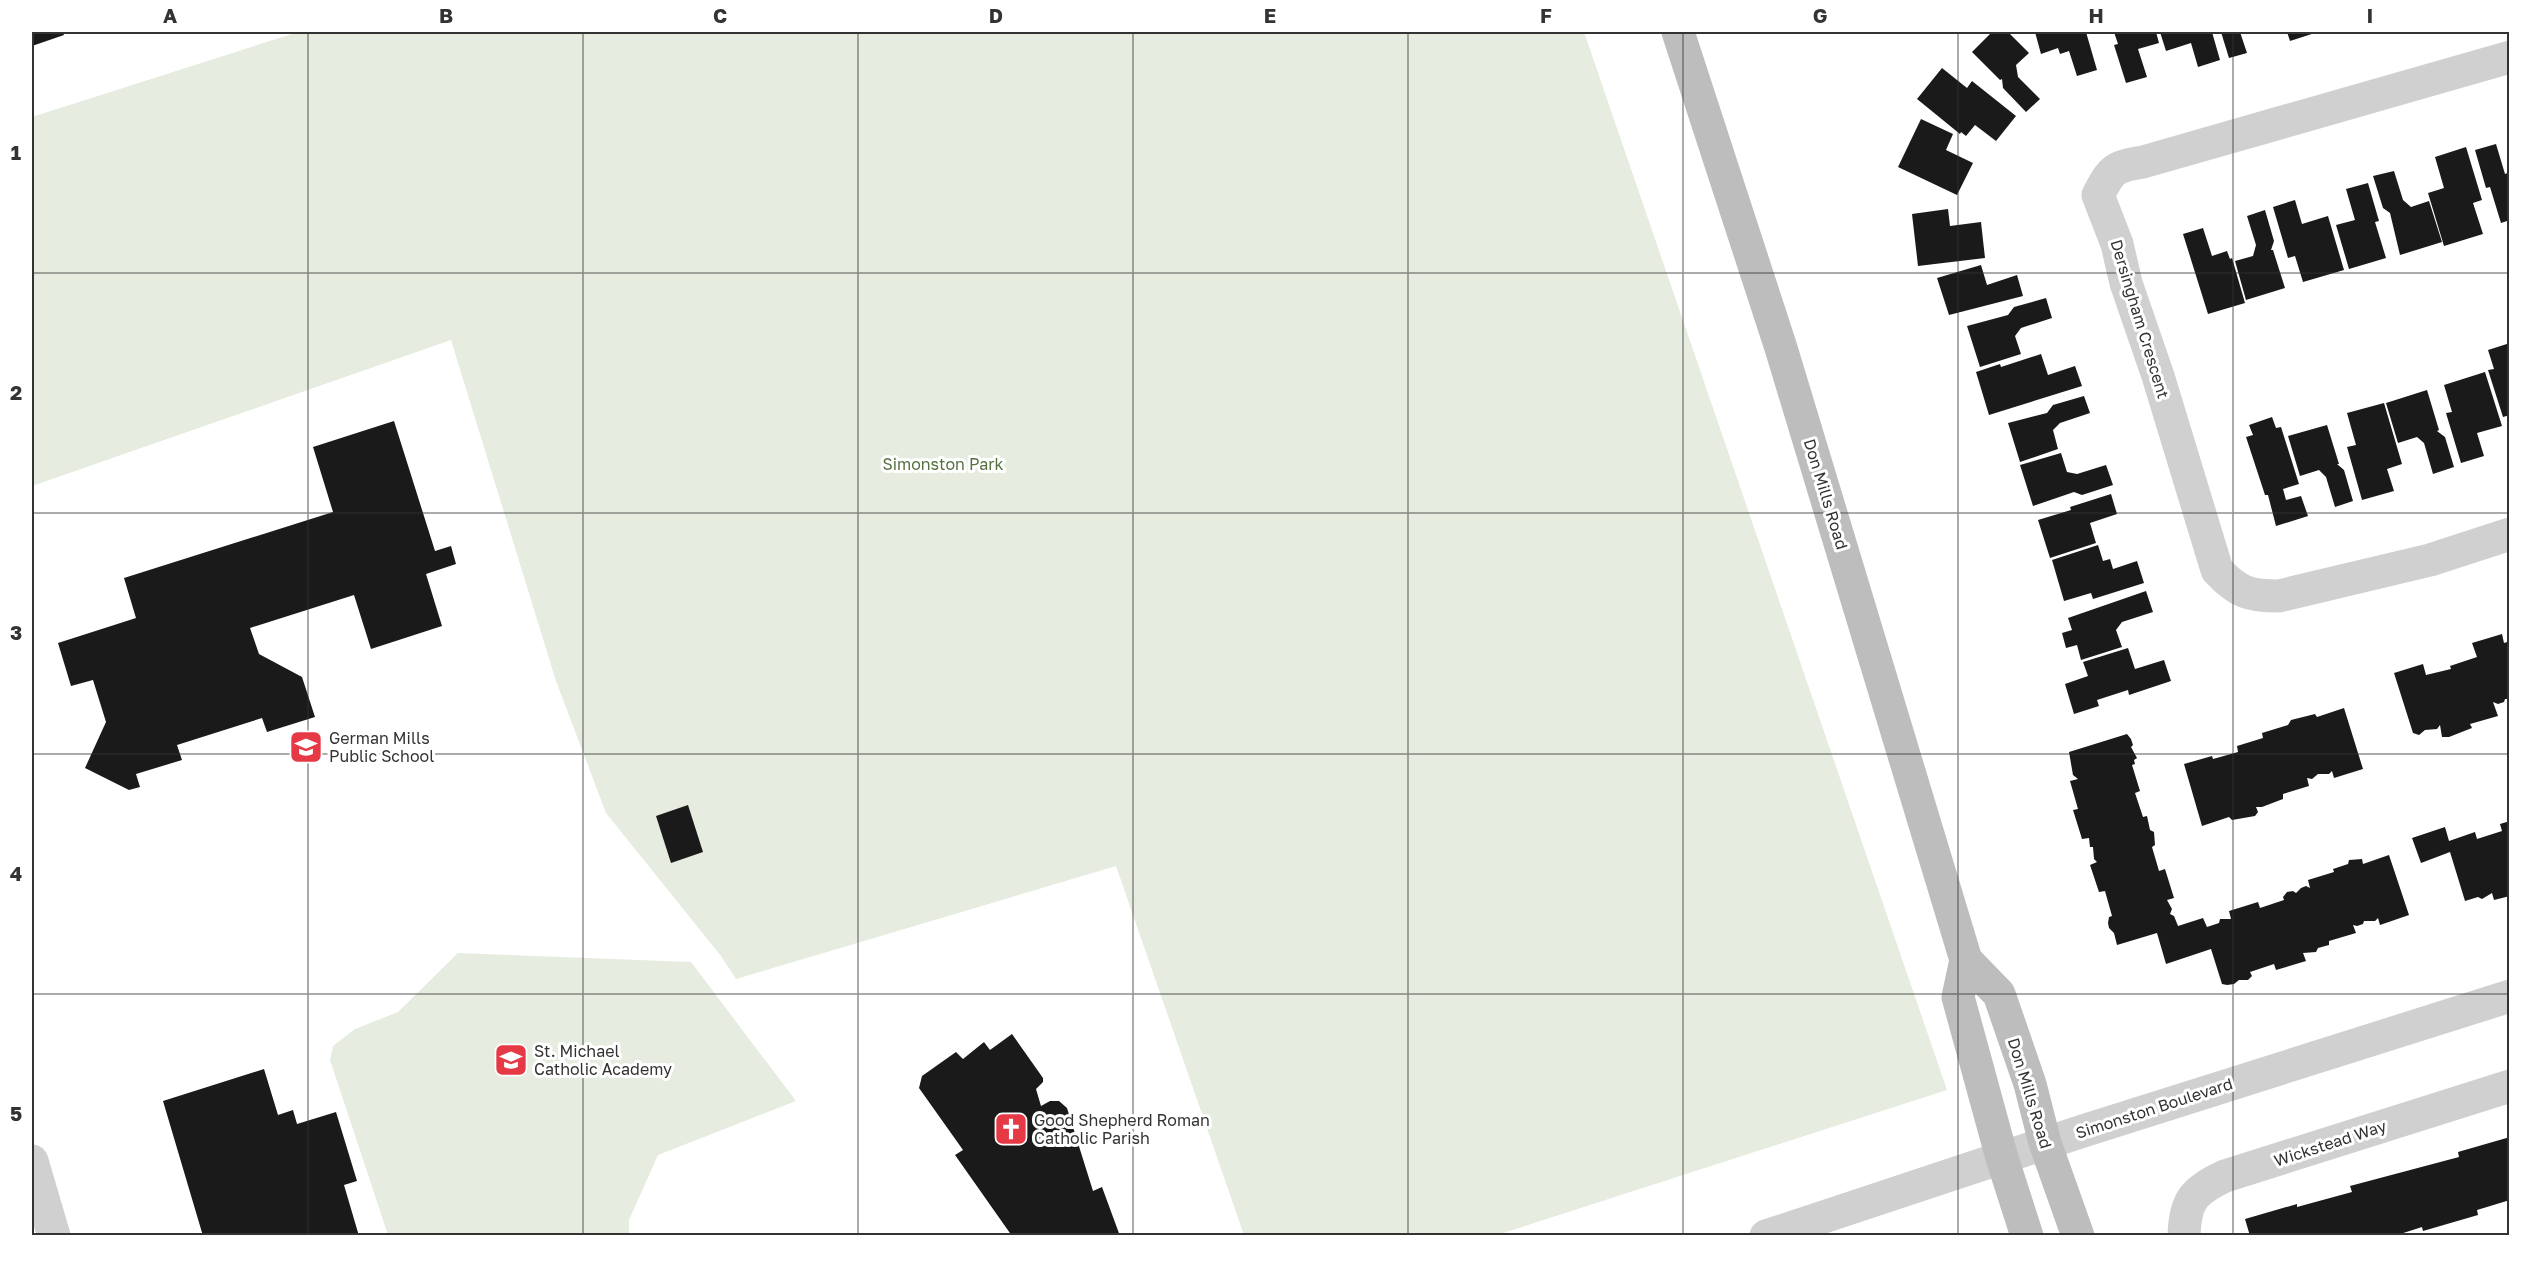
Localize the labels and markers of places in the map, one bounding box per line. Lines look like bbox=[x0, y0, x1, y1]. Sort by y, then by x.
place label: German Mills Public School bbox=[329, 728, 434, 766]
school or university icon: German Mills Public School bbox=[288, 729, 324, 765]
place label: St. Michael Catholic Academy bbox=[534, 1041, 672, 1079]
school or university icon: St. Michael Catholic Academy bbox=[493, 1042, 529, 1078]
place label: Good Shepherd Roman Catholic Parish bbox=[1034, 1110, 1210, 1148]
church icon: Good Shepherd Roman Catholic Parish bbox=[993, 1111, 1029, 1147]

